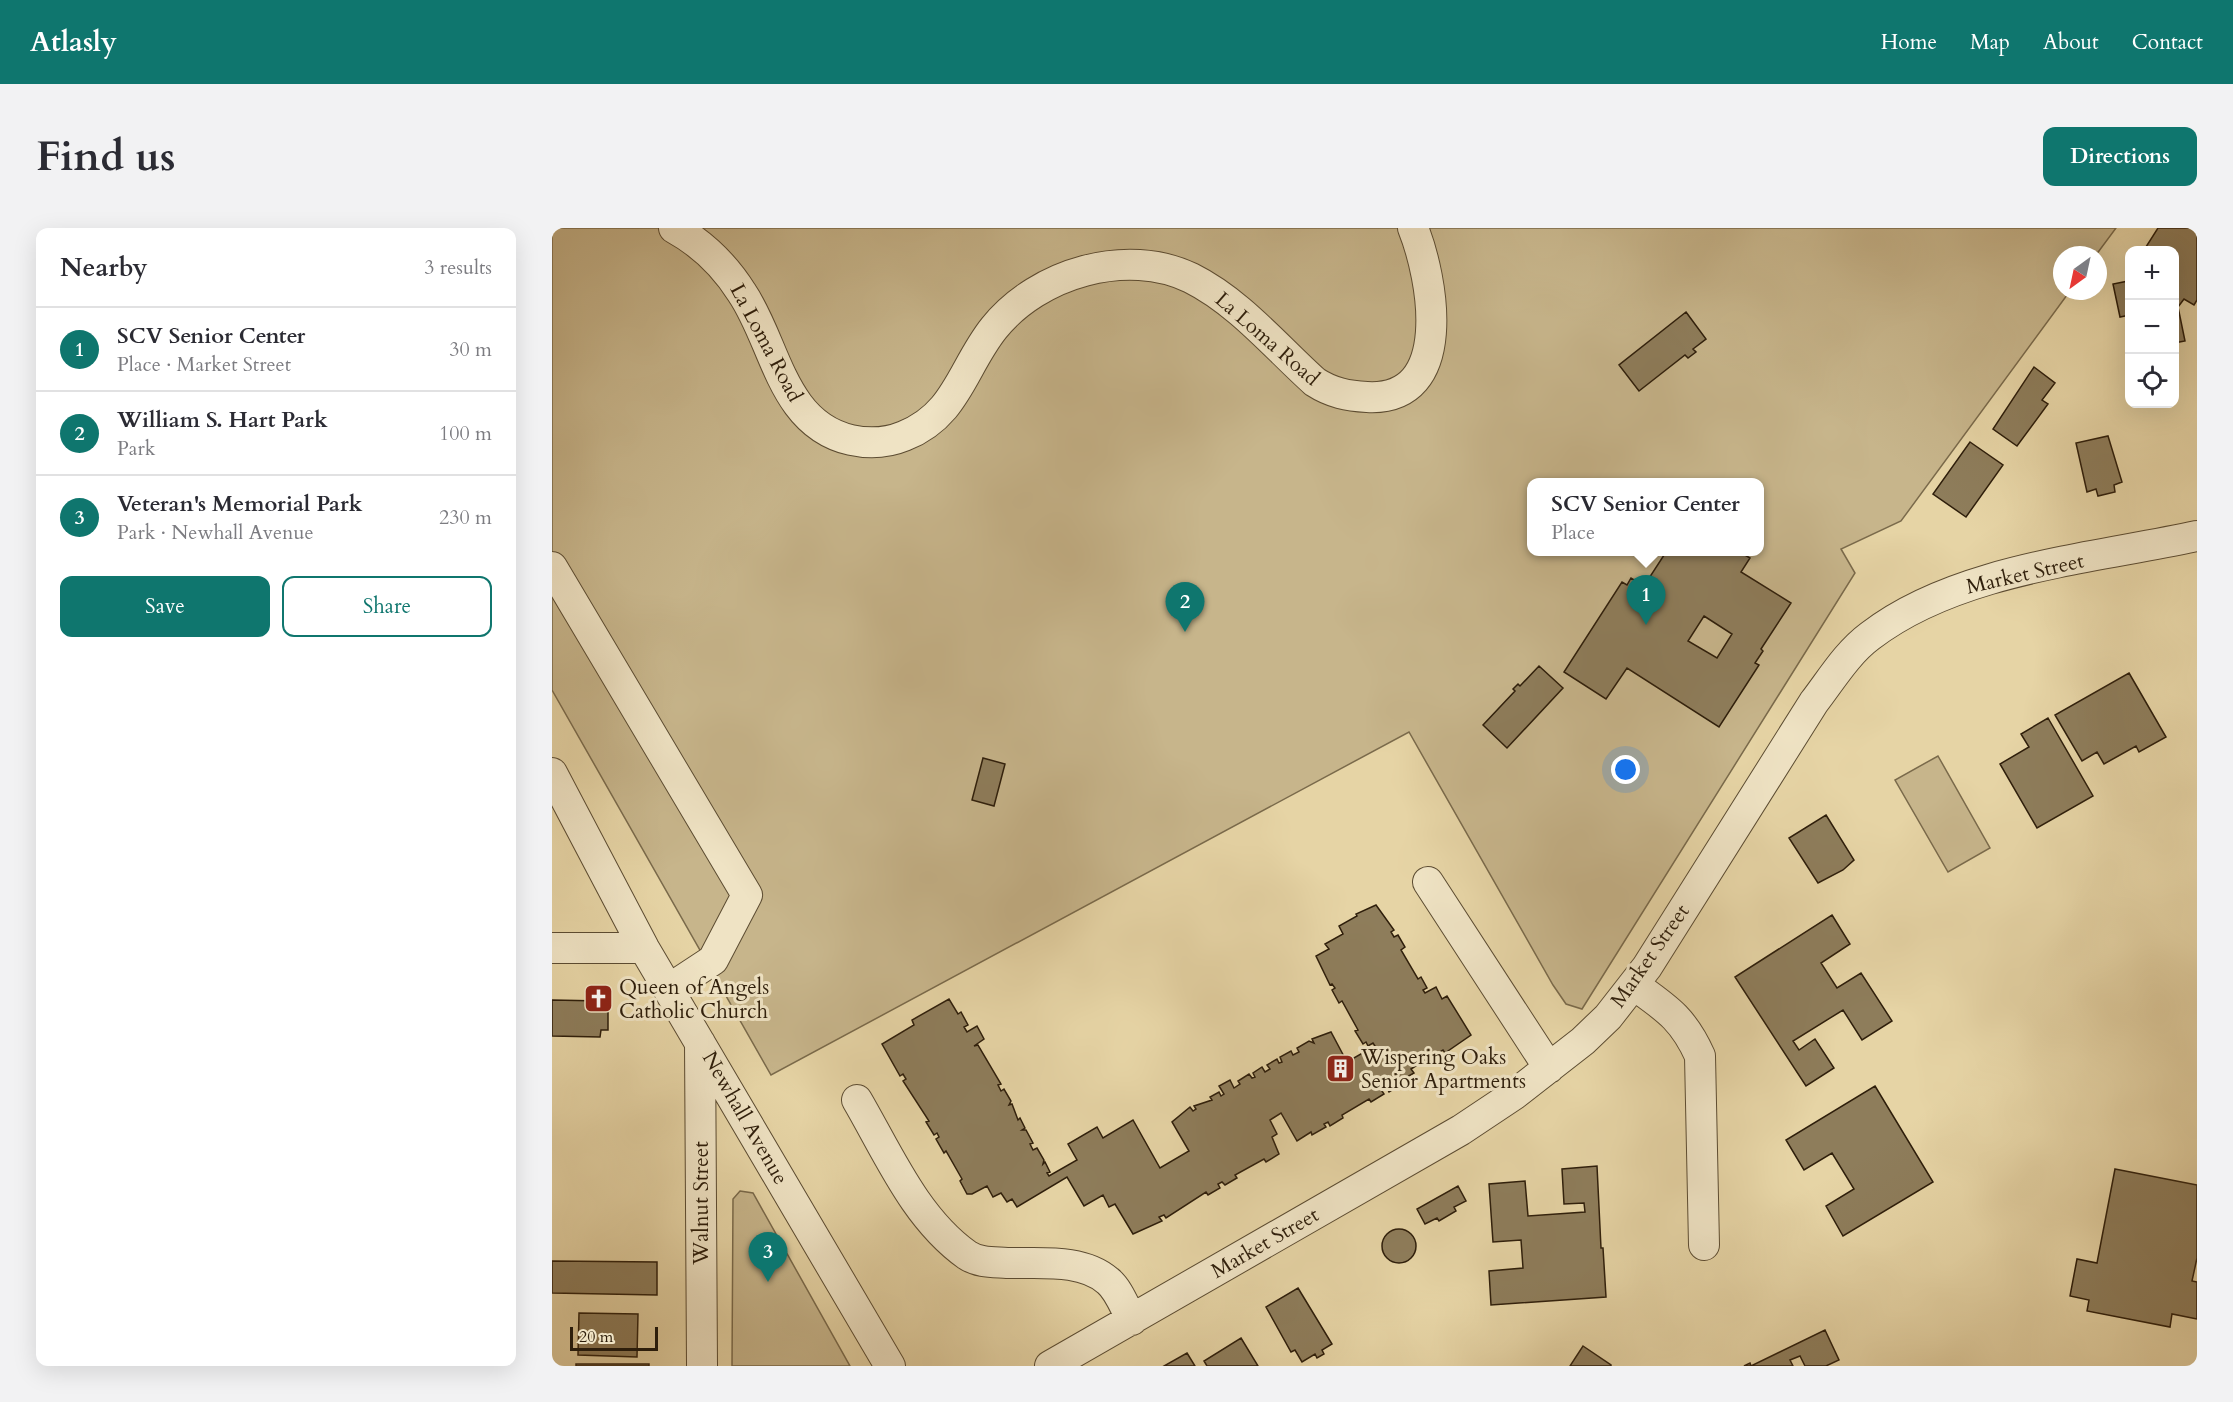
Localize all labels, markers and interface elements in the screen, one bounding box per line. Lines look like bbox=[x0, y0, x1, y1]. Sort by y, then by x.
text: Atlasly bbox=[30, 23, 117, 61]
text: Home bbox=[1881, 28, 1937, 57]
text: Map bbox=[1970, 28, 2010, 57]
text: About bbox=[2043, 28, 2099, 57]
text: Contact bbox=[2132, 28, 2203, 57]
button: Directions bbox=[2043, 127, 2197, 186]
text: Find us bbox=[36, 128, 176, 185]
north arrow bbox=[2053, 246, 2107, 300]
map controls bbox=[2125, 246, 2179, 408]
button: + bbox=[2125, 246, 2179, 300]
text: Nearby bbox=[60, 250, 148, 285]
text: 3 results bbox=[424, 254, 492, 281]
street label: La Loma Road bbox=[723, 279, 809, 407]
street label: La Loma Road bbox=[1208, 285, 1326, 393]
button: − bbox=[2125, 300, 2179, 354]
text: SCV Senior Center bbox=[117, 321, 305, 351]
text: 1 bbox=[74, 336, 85, 363]
text: 30 m bbox=[449, 336, 492, 363]
text: Place · Market Street bbox=[117, 351, 291, 378]
button: locate bbox=[2125, 354, 2179, 408]
text: William S. Hart Park bbox=[117, 405, 328, 435]
text: 2 bbox=[74, 420, 85, 447]
text: 100 m bbox=[439, 420, 492, 447]
text: Park bbox=[117, 435, 155, 462]
popup bbox=[1527, 478, 1764, 556]
text: Veteran's Memorial Park bbox=[117, 489, 363, 519]
text: SCV Senior Center bbox=[1551, 489, 1740, 519]
text: 3 bbox=[74, 504, 85, 531]
text: 230 m bbox=[439, 504, 492, 531]
text: Park · Newhall Avenue bbox=[117, 519, 313, 546]
text: Place bbox=[1551, 519, 1595, 546]
street label: Market Street bbox=[1963, 546, 2087, 602]
button: Save bbox=[60, 576, 270, 637]
button: Share bbox=[282, 576, 492, 637]
pin: 1 bbox=[1626, 576, 1666, 625]
pin: 2 bbox=[1166, 582, 1204, 632]
your location bbox=[1611, 755, 1640, 784]
street label: Market Street bbox=[1604, 898, 1697, 1014]
place label: Queen of Angels Catholic Church bbox=[619, 973, 769, 1026]
church icon: Queen of Angels Catholic Church bbox=[582, 983, 614, 1015]
place label: Wispering Oaks Senior Apartments bbox=[1360, 1043, 1526, 1096]
street label: Newhall Avenue bbox=[695, 1046, 795, 1190]
building icon: Wispering Oaks Senior Apartments bbox=[1324, 1053, 1356, 1085]
street label: Walnut Street bbox=[687, 1141, 716, 1266]
street label: Market Street bbox=[1206, 1200, 1325, 1286]
pin: 3 bbox=[748, 1232, 788, 1282]
scale bar bbox=[570, 1324, 658, 1352]
text: 20 m bbox=[579, 1326, 613, 1348]

